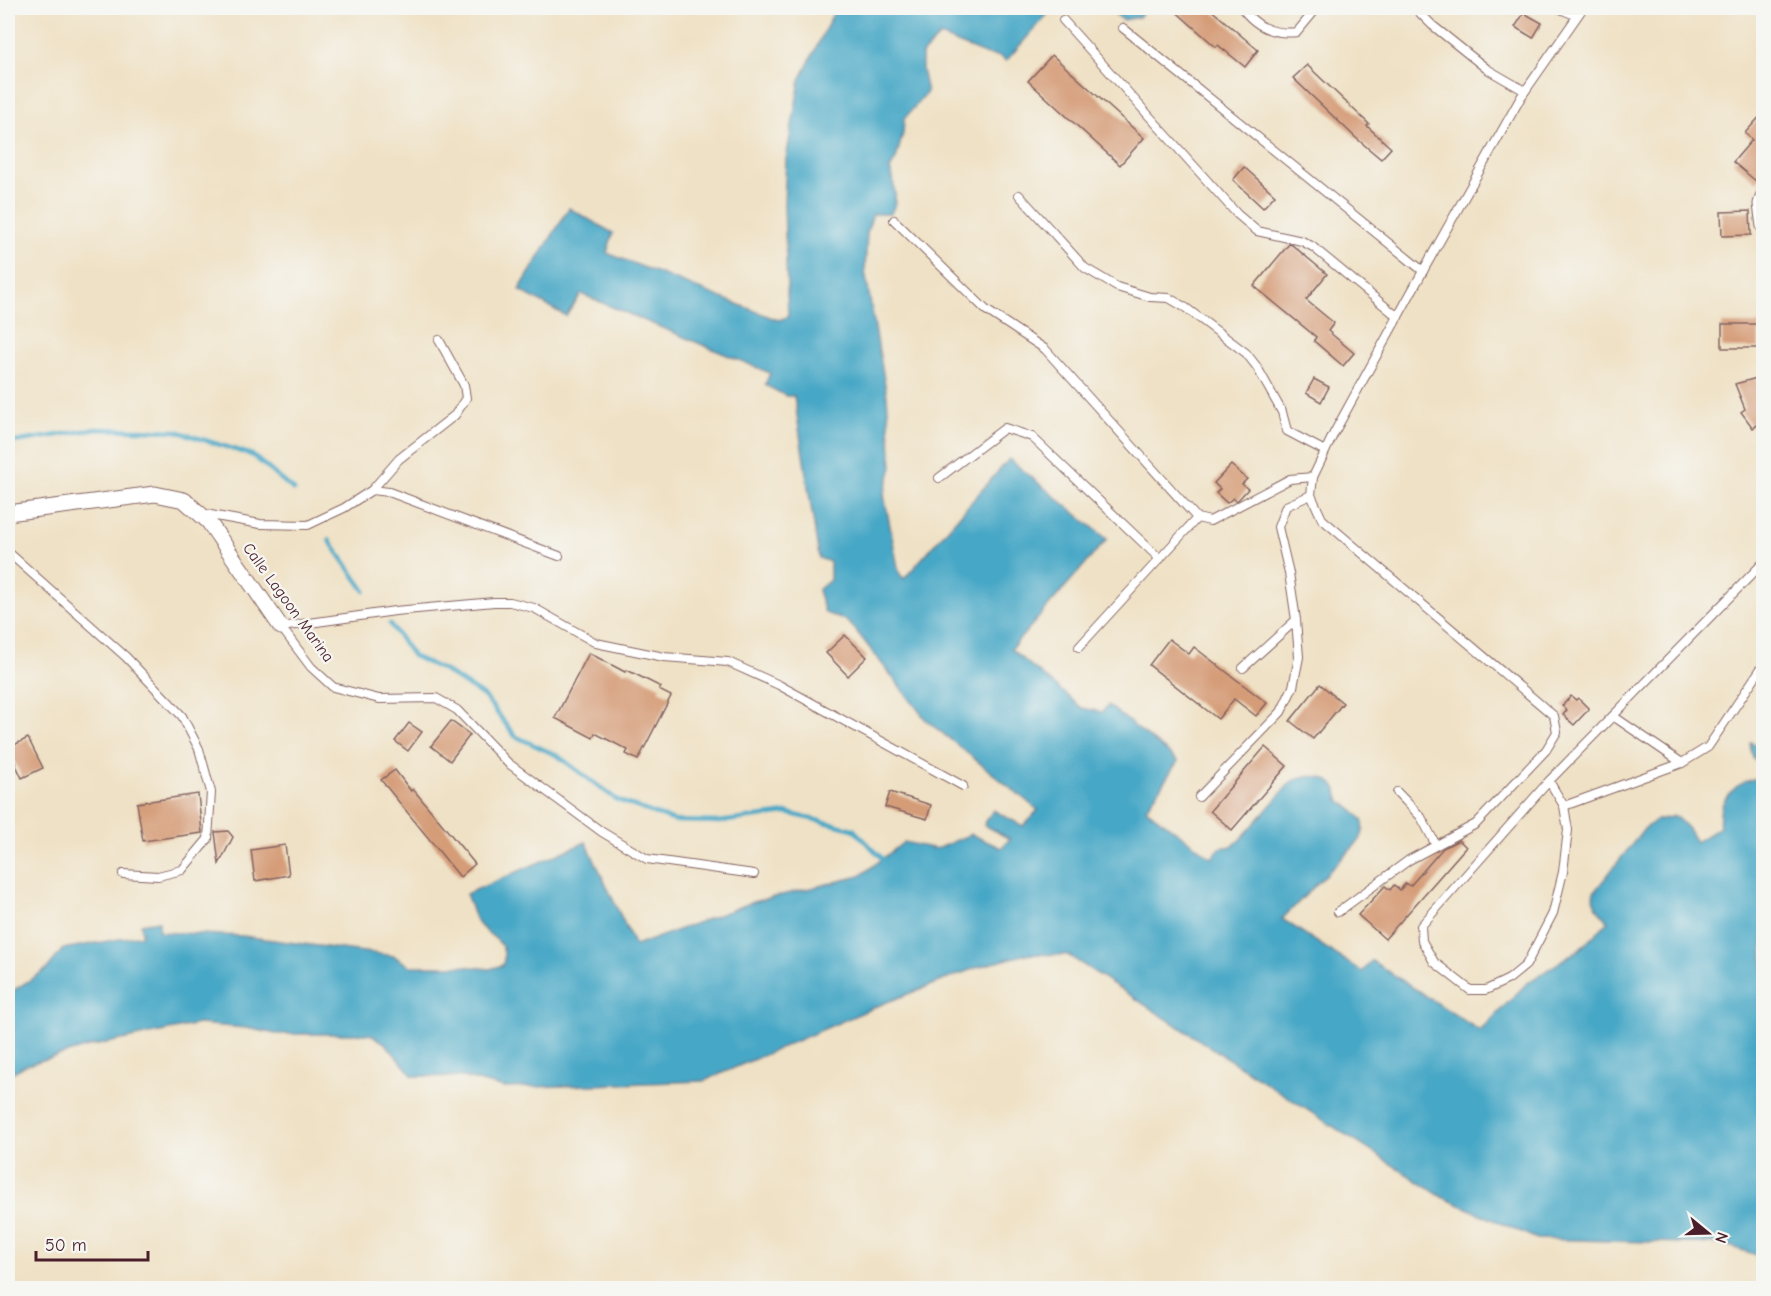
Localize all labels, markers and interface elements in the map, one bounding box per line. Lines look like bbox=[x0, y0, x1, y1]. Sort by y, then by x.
street label: Calle Lagoon Marina bbox=[239, 540, 337, 666]
north arrow bbox=[1678, 1203, 1738, 1263]
scale bar bbox=[36, 1224, 148, 1262]
text: N bbox=[1711, 1230, 1731, 1245]
text: 50 m bbox=[45, 1235, 87, 1256]

